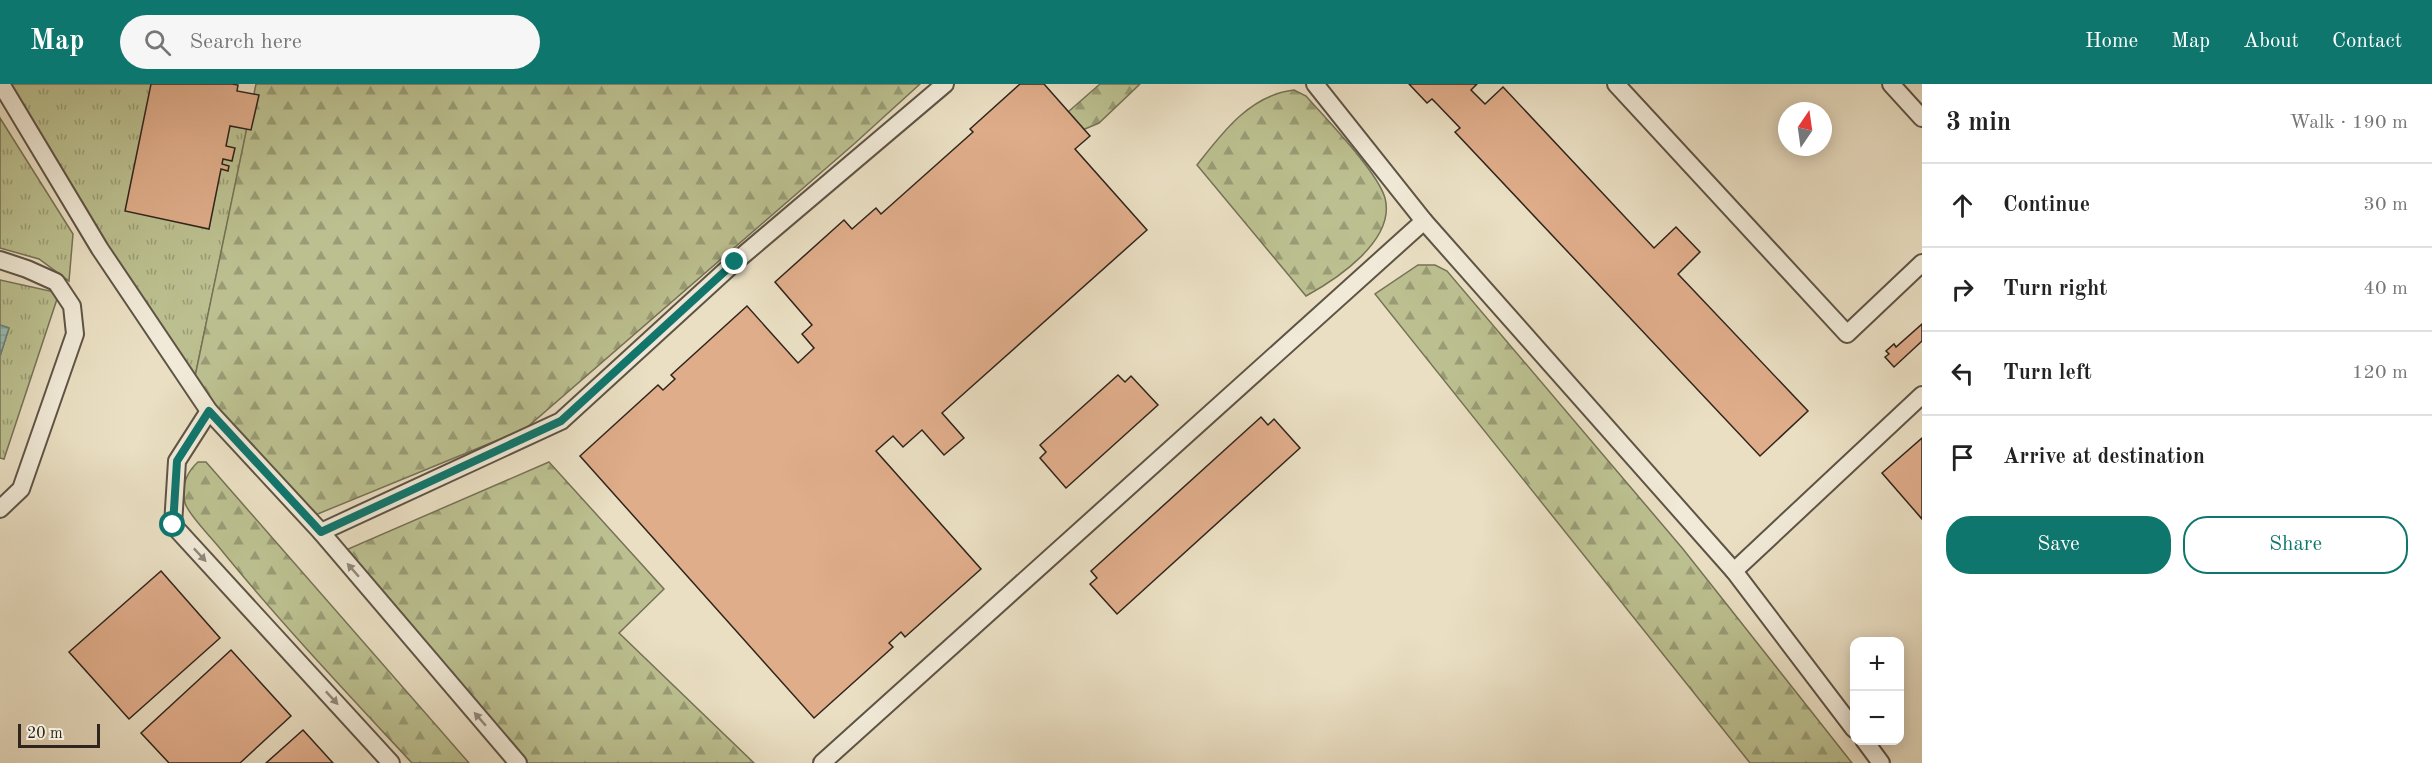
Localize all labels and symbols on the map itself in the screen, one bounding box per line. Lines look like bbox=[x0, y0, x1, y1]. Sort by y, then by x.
north arrow bbox=[1778, 102, 1832, 156]
route end bbox=[721, 248, 747, 274]
route start bbox=[159, 511, 185, 537]
one-way arrow bbox=[193, 548, 207, 562]
one-way arrow bbox=[347, 563, 360, 578]
one-way arrow bbox=[325, 691, 339, 706]
one-way arrow bbox=[474, 712, 487, 727]
scale bar bbox=[18, 721, 100, 748]

